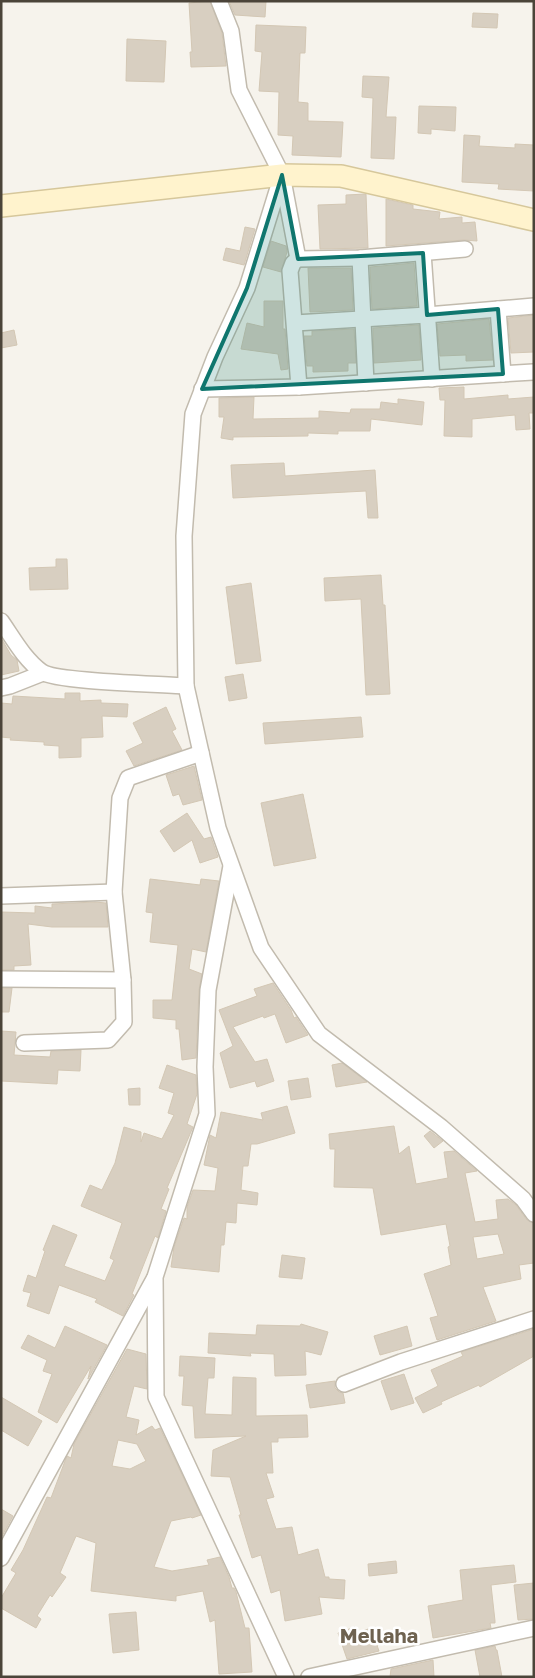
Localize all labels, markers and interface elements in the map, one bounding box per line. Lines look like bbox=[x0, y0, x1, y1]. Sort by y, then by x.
district label: Mellaha bbox=[340, 1623, 418, 1647]

